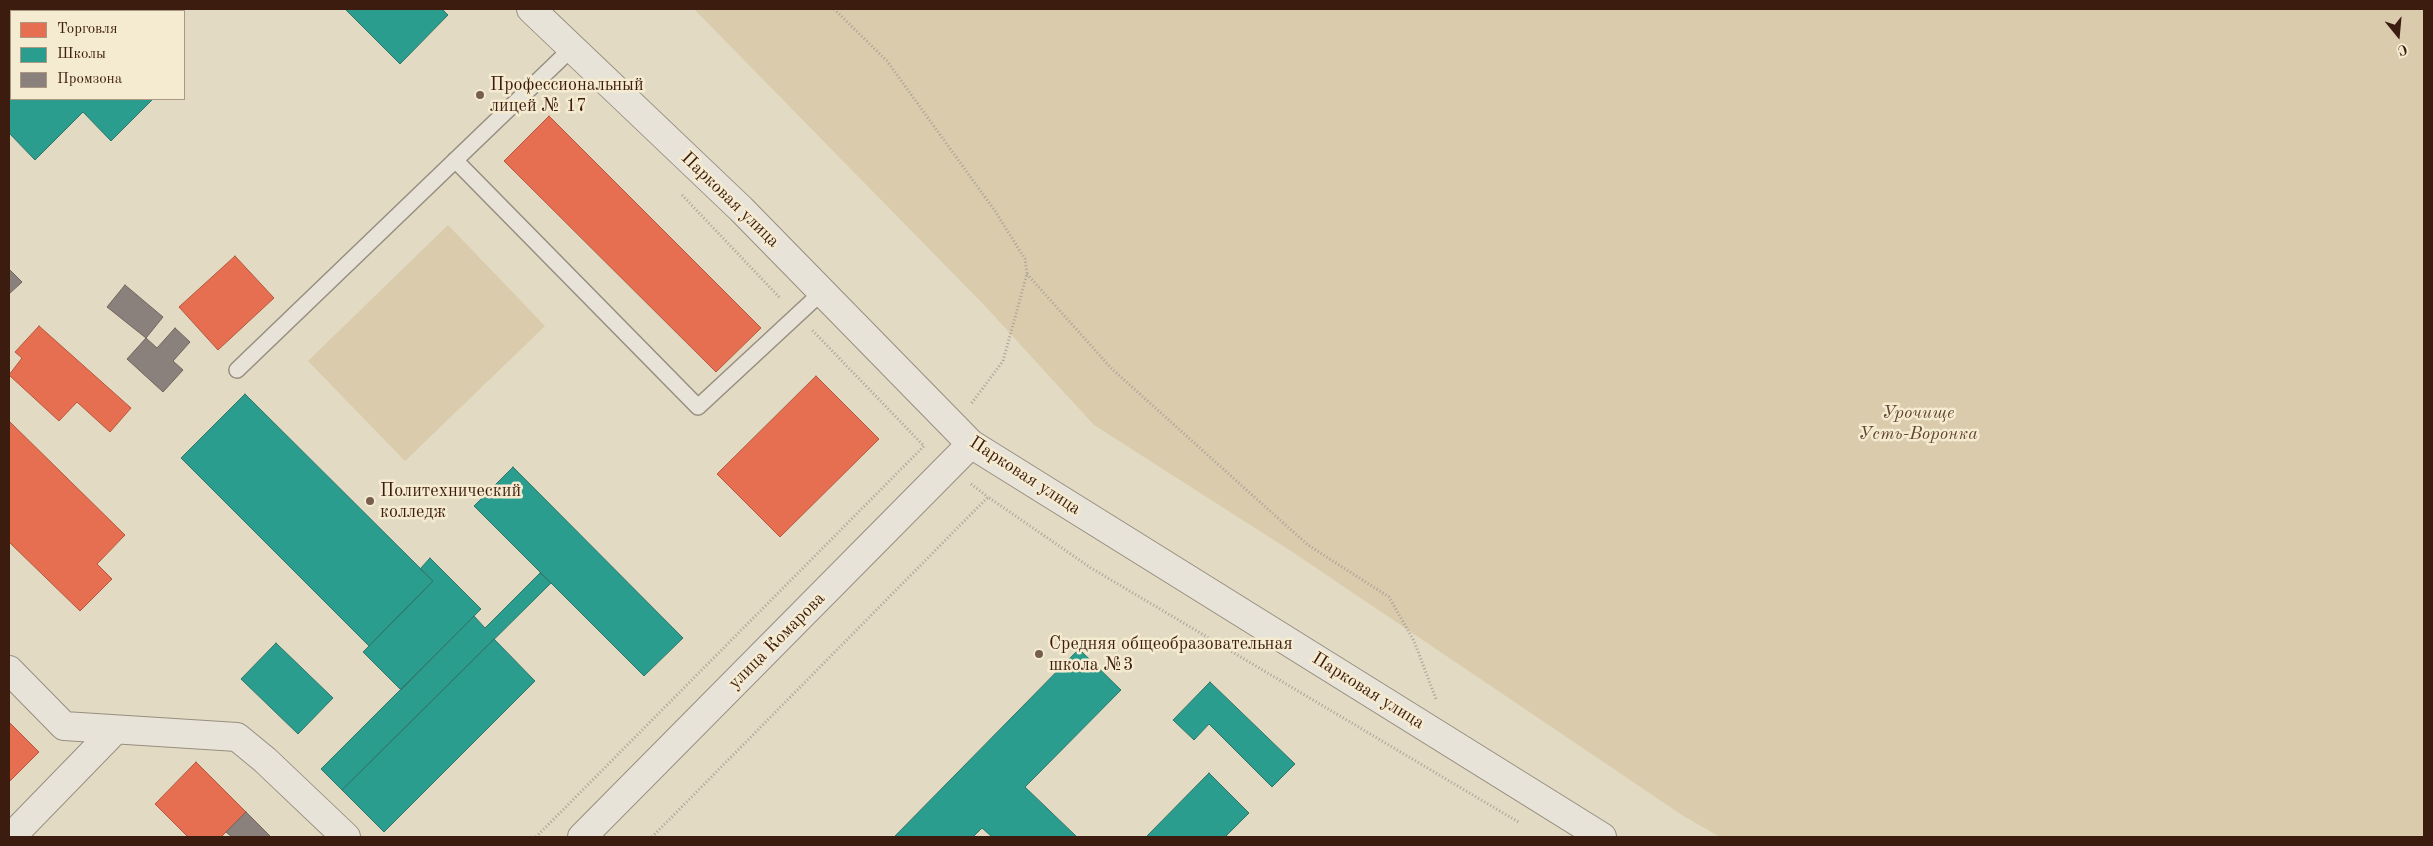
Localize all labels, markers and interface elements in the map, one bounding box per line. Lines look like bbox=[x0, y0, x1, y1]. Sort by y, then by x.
legend bbox=[10, 10, 185, 100]
north arrow bbox=[2373, 10, 2423, 60]
text: Торговля bbox=[57, 22, 118, 37]
text: С bbox=[2396, 41, 2409, 57]
text: Школы bbox=[57, 47, 106, 62]
text: Промзона bbox=[57, 72, 122, 87]
place label: Профессиональный лицей № 17 bbox=[490, 74, 644, 116]
marker: Профессиональный лицей № 17 bbox=[474, 89, 486, 101]
street label: Парковая улица bbox=[676, 148, 784, 252]
park label: Урочище Усть-Воронка bbox=[1858, 402, 1978, 444]
street label: Парковая улица bbox=[965, 432, 1085, 520]
place label: Политехнический колледж bbox=[380, 480, 521, 522]
marker: Политехнический колледж bbox=[364, 495, 376, 507]
street label: улица Комарова bbox=[724, 588, 830, 694]
place label: Средняя общеобразовательная школа №3 bbox=[1049, 633, 1293, 676]
marker: Средняя общеобразовательная школа №3 bbox=[1033, 648, 1045, 660]
street label: Парковая улица bbox=[1308, 648, 1428, 734]

